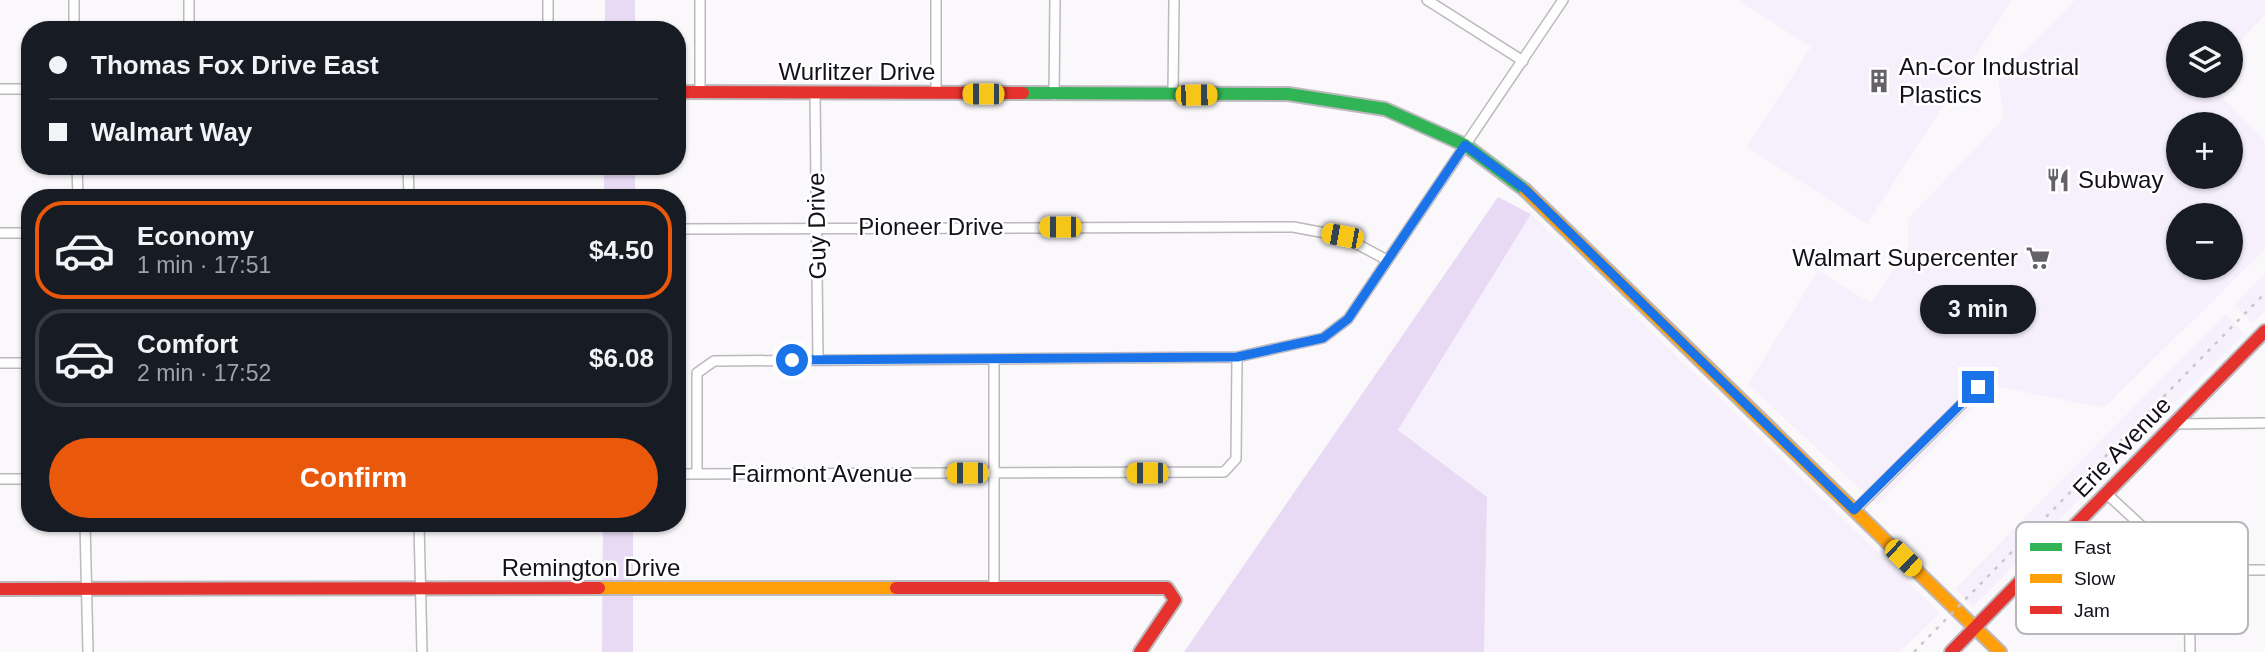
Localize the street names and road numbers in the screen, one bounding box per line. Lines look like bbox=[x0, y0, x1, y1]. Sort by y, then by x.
street label: Wurlitzer Drive bbox=[779, 58, 935, 85]
street label: Guy Drive bbox=[802, 172, 831, 280]
street label: Pioneer Drive bbox=[858, 213, 1004, 240]
street label: Erie Avenue bbox=[2067, 391, 2176, 502]
street label: Fairmont Avenue bbox=[732, 460, 913, 487]
street label: Remington Drive bbox=[502, 554, 680, 581]

